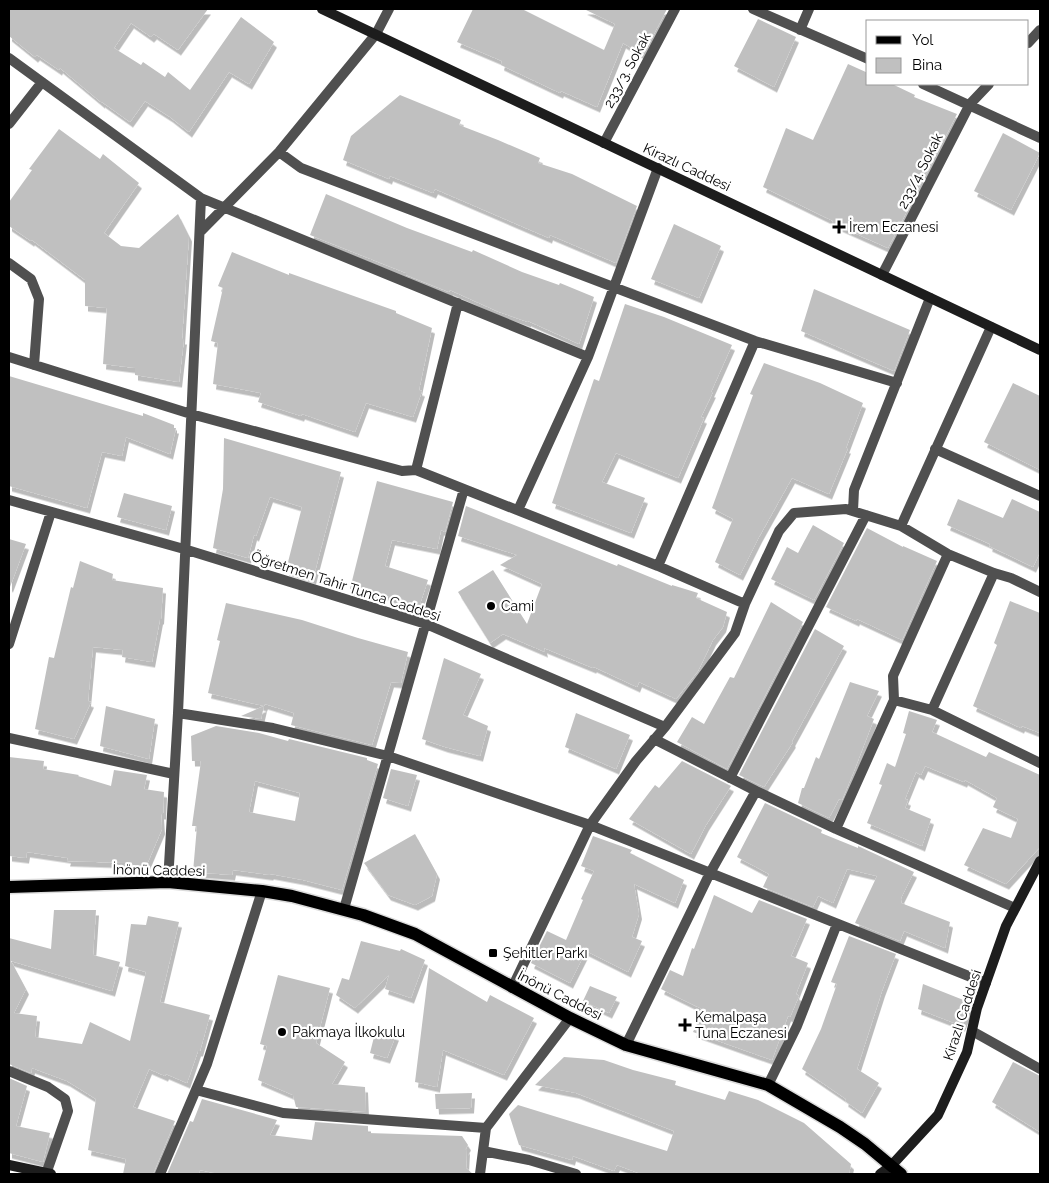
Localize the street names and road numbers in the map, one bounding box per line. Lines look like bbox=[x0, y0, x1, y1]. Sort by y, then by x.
street label: 233/3. Sokak bbox=[600, 29, 654, 111]
street label: 233/4. Sokak bbox=[894, 130, 946, 211]
street label: Kirazlı Caddesi bbox=[641, 140, 733, 194]
street label: Öğretmen Tahir Tunca Caddesi bbox=[249, 546, 443, 624]
street label: İnönü Caddesi bbox=[113, 859, 206, 879]
street label: İnönü Caddesi bbox=[515, 965, 606, 1023]
street label: Kirazlı Caddesi bbox=[940, 968, 984, 1062]

